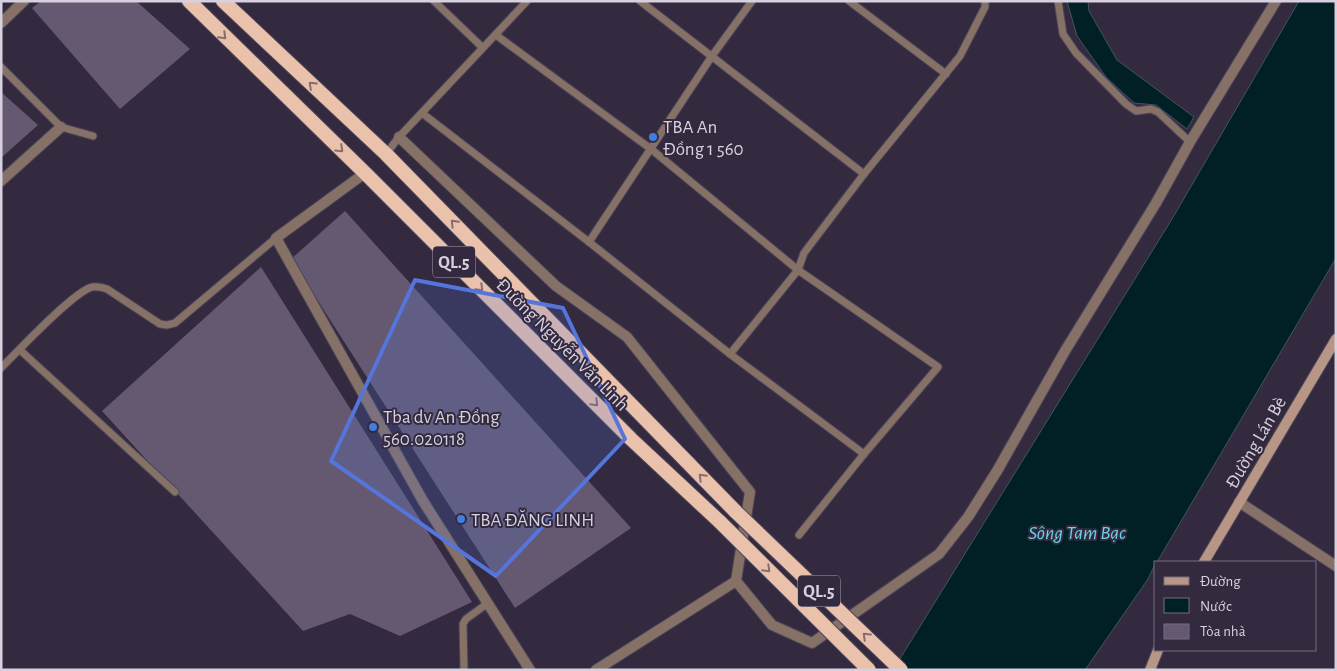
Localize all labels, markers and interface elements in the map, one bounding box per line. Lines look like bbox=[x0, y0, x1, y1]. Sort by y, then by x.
one-way arrow bbox=[217, 30, 226, 39]
one-way arrow bbox=[309, 82, 318, 91]
place label: TBA An Đồng 1 560 bbox=[663, 118, 744, 159]
marker: TBA An Đồng 1 560 bbox=[647, 131, 659, 143]
one-way arrow bbox=[334, 143, 343, 152]
one-way arrow bbox=[451, 220, 460, 229]
road number: QL.5 bbox=[433, 246, 475, 278]
street label: Đường Nguyễn Văn Linh bbox=[492, 275, 632, 415]
one-way arrow bbox=[474, 282, 483, 291]
street label: Đường Lán Bè bbox=[1222, 394, 1290, 492]
one-way arrow bbox=[589, 397, 598, 406]
place label: Tba dv An Đồng 560.020118 bbox=[383, 408, 500, 449]
marker: Tba dv An Đồng 560.020118 bbox=[367, 421, 379, 433]
one-way arrow bbox=[699, 474, 708, 483]
place label: TBA ĐĂNG LINH bbox=[471, 509, 594, 530]
marker: TBA ĐĂNG LINH bbox=[455, 513, 467, 525]
water label: Sông Tam Bạc bbox=[1028, 523, 1126, 543]
legend bbox=[1154, 561, 1317, 651]
one-way arrow bbox=[761, 563, 770, 572]
text: Đường bbox=[1200, 574, 1241, 589]
road number: QL.5 bbox=[798, 576, 840, 606]
text: Nước bbox=[1200, 599, 1232, 614]
text: Tòa nhà bbox=[1200, 624, 1246, 639]
one-way arrow bbox=[863, 633, 872, 642]

